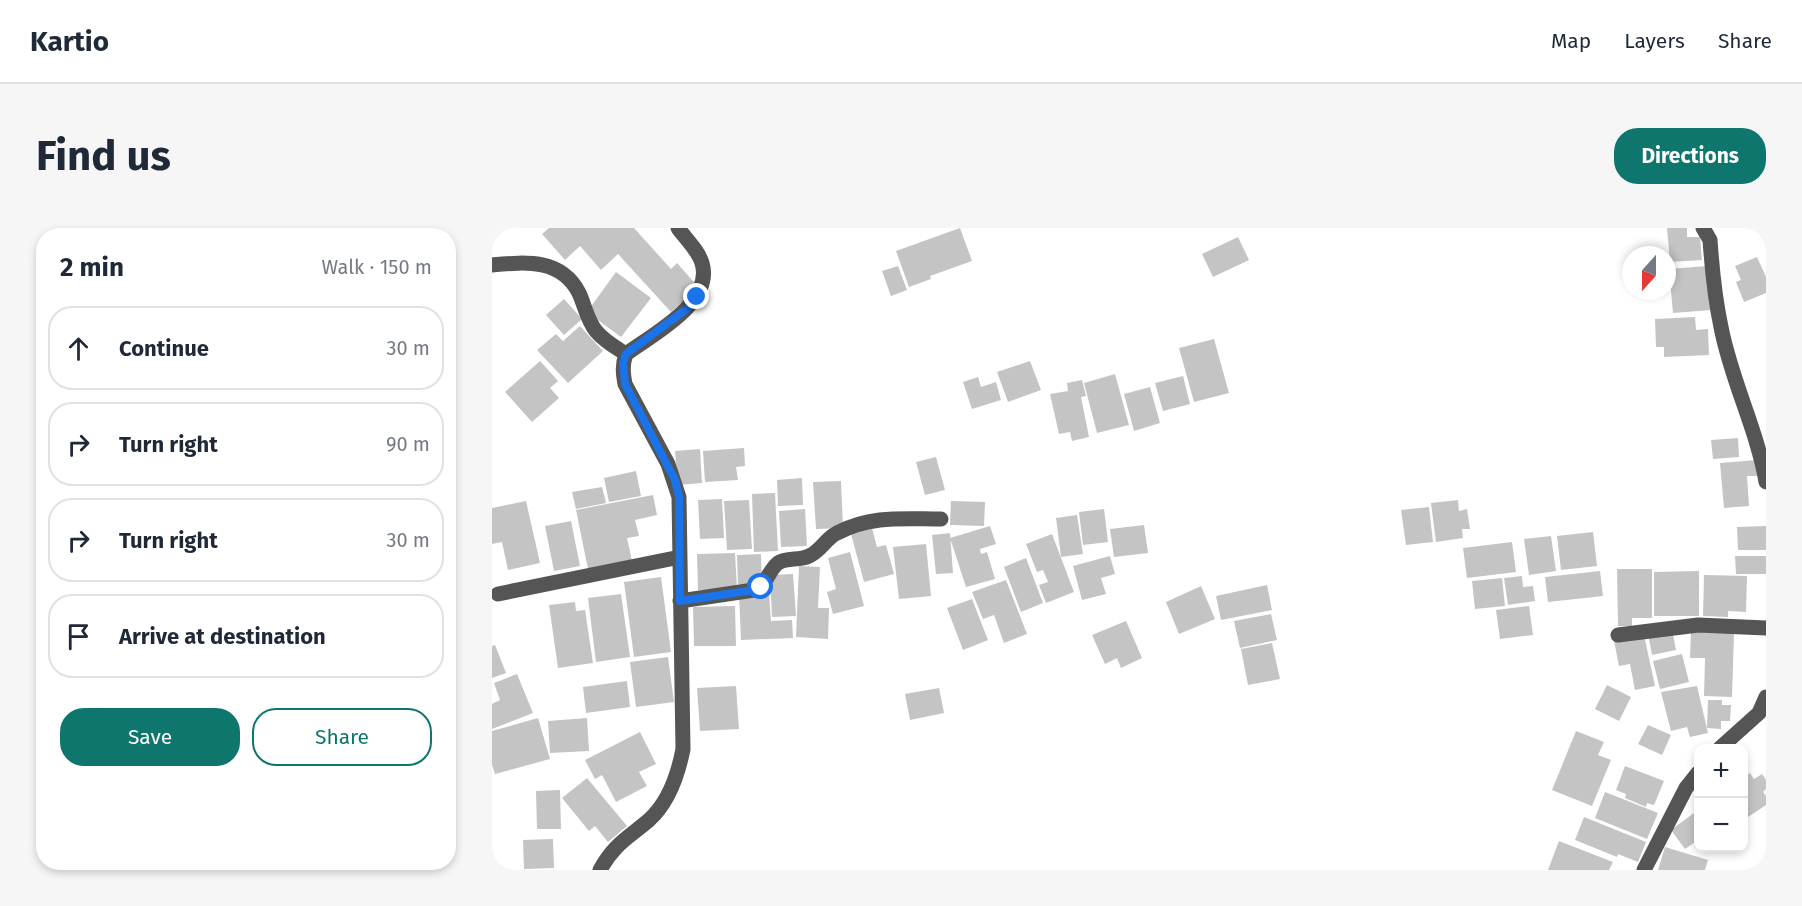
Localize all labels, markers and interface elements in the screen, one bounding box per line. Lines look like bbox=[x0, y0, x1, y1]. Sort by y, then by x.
text: Kartio bbox=[30, 25, 109, 58]
text: Map bbox=[1551, 28, 1591, 54]
text: Layers bbox=[1624, 28, 1685, 54]
text: Share bbox=[1718, 28, 1772, 54]
button: Directions bbox=[1614, 128, 1766, 184]
text: Find us bbox=[36, 131, 171, 181]
north arrow bbox=[1622, 246, 1676, 300]
text: 2 min bbox=[60, 252, 124, 283]
text: Walk · 150 m bbox=[322, 255, 432, 279]
route end bbox=[683, 283, 709, 309]
icon: ahead bbox=[62, 332, 95, 365]
text: Continue bbox=[119, 335, 209, 362]
text: 30 m bbox=[386, 336, 430, 360]
icon: right bbox=[62, 428, 95, 461]
text: Turn right bbox=[119, 431, 218, 458]
text: 90 m bbox=[386, 432, 430, 456]
icon: right bbox=[62, 524, 95, 557]
text: Turn right bbox=[119, 527, 218, 554]
text: 30 m bbox=[386, 528, 430, 552]
route start bbox=[747, 573, 773, 599]
icon: arrive bbox=[62, 620, 95, 653]
text: Arrive at destination bbox=[119, 623, 326, 650]
button: Save bbox=[60, 708, 240, 766]
button: Share bbox=[252, 708, 432, 766]
map controls bbox=[1694, 744, 1748, 852]
button: + bbox=[1694, 744, 1748, 798]
button: − bbox=[1694, 798, 1748, 852]

